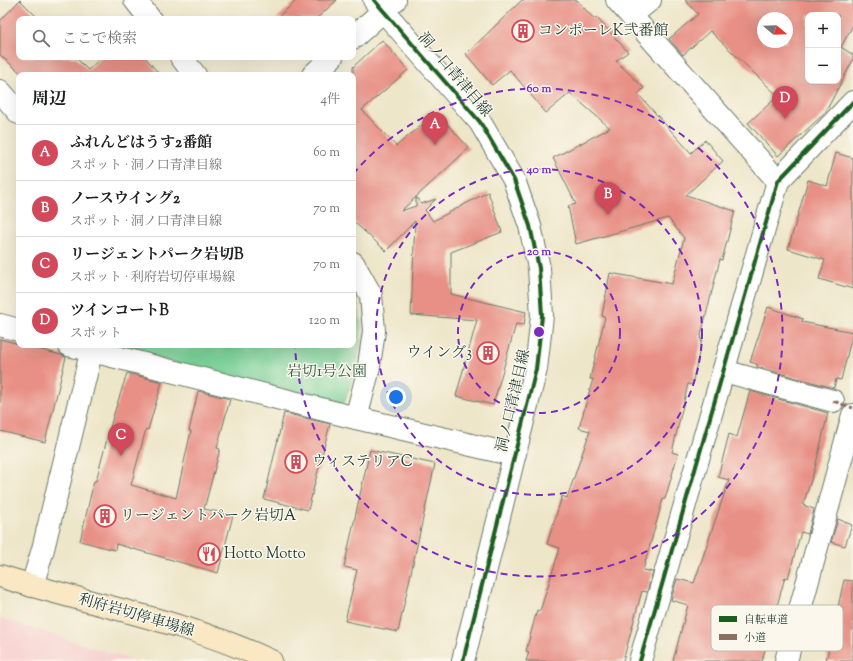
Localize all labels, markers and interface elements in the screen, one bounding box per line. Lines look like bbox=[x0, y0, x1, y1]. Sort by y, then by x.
north arrow bbox=[757, 12, 793, 48]
map controls bbox=[805, 12, 841, 84]
button: + bbox=[805, 12, 841, 48]
search box bbox=[16, 16, 356, 60]
building icon: コンポーレK弐番館 bbox=[510, 18, 536, 44]
place label: コンポーレK弐番館 bbox=[538, 21, 669, 42]
icon: search bbox=[30, 27, 52, 49]
street label: 洞ノ口青津目線 bbox=[412, 28, 496, 122]
text: ここで検索 bbox=[62, 29, 137, 50]
button: − bbox=[805, 48, 841, 84]
text: 60 m bbox=[527, 80, 551, 98]
pin: D bbox=[772, 86, 798, 119]
text: 周辺 bbox=[32, 88, 66, 112]
text: 4件 bbox=[320, 91, 340, 109]
pin: A bbox=[422, 112, 448, 145]
text: ふれんどはうす2番館 bbox=[70, 133, 212, 154]
text: A bbox=[40, 144, 50, 162]
text: 60 m bbox=[313, 144, 340, 162]
text: スポット · 洞ノ口青津目線 bbox=[70, 157, 222, 175]
text: 40 m bbox=[526, 161, 551, 179]
pin: B bbox=[595, 182, 621, 215]
text: ノースウイング2 bbox=[70, 189, 180, 210]
text: B bbox=[41, 200, 49, 218]
text: 70 m bbox=[313, 200, 340, 218]
text: スポット · 洞ノ口青津目線 bbox=[70, 213, 222, 231]
text: 20 m bbox=[527, 243, 551, 261]
text: リージェントパーク岩切B bbox=[70, 245, 244, 266]
text: C bbox=[40, 256, 50, 274]
text: 70 m bbox=[313, 256, 340, 274]
text: スポット · 利府岩切停車場線 bbox=[70, 269, 235, 287]
text: ツインコートB bbox=[70, 301, 169, 322]
text: D bbox=[40, 312, 50, 330]
text: 120 m bbox=[309, 312, 340, 330]
text: スポット bbox=[70, 325, 122, 343]
centre of rings bbox=[532, 325, 546, 339]
building icon: ウイング3 bbox=[475, 340, 501, 366]
place label: ウイング3 bbox=[407, 343, 472, 364]
street label: 洞ノ口青津目線 bbox=[492, 347, 536, 455]
park label: 岩切1号公園 bbox=[287, 362, 367, 383]
your location bbox=[386, 387, 406, 407]
pin: C bbox=[108, 423, 134, 456]
building icon: ウィステリアC bbox=[283, 449, 309, 475]
place label: ウィステリアC bbox=[312, 452, 413, 473]
building icon: リージェントパーク岩切A bbox=[92, 503, 118, 529]
place label: リージェントパーク岩切A bbox=[120, 506, 296, 527]
restaurant icon: Hotto Motto bbox=[196, 541, 222, 567]
place label: Hotto Motto bbox=[224, 544, 306, 565]
street label: 利府岩切停車場線 bbox=[75, 589, 197, 643]
legend bbox=[711, 605, 843, 651]
text: 自転車道 bbox=[744, 612, 788, 628]
text: 小道 bbox=[744, 630, 766, 646]

